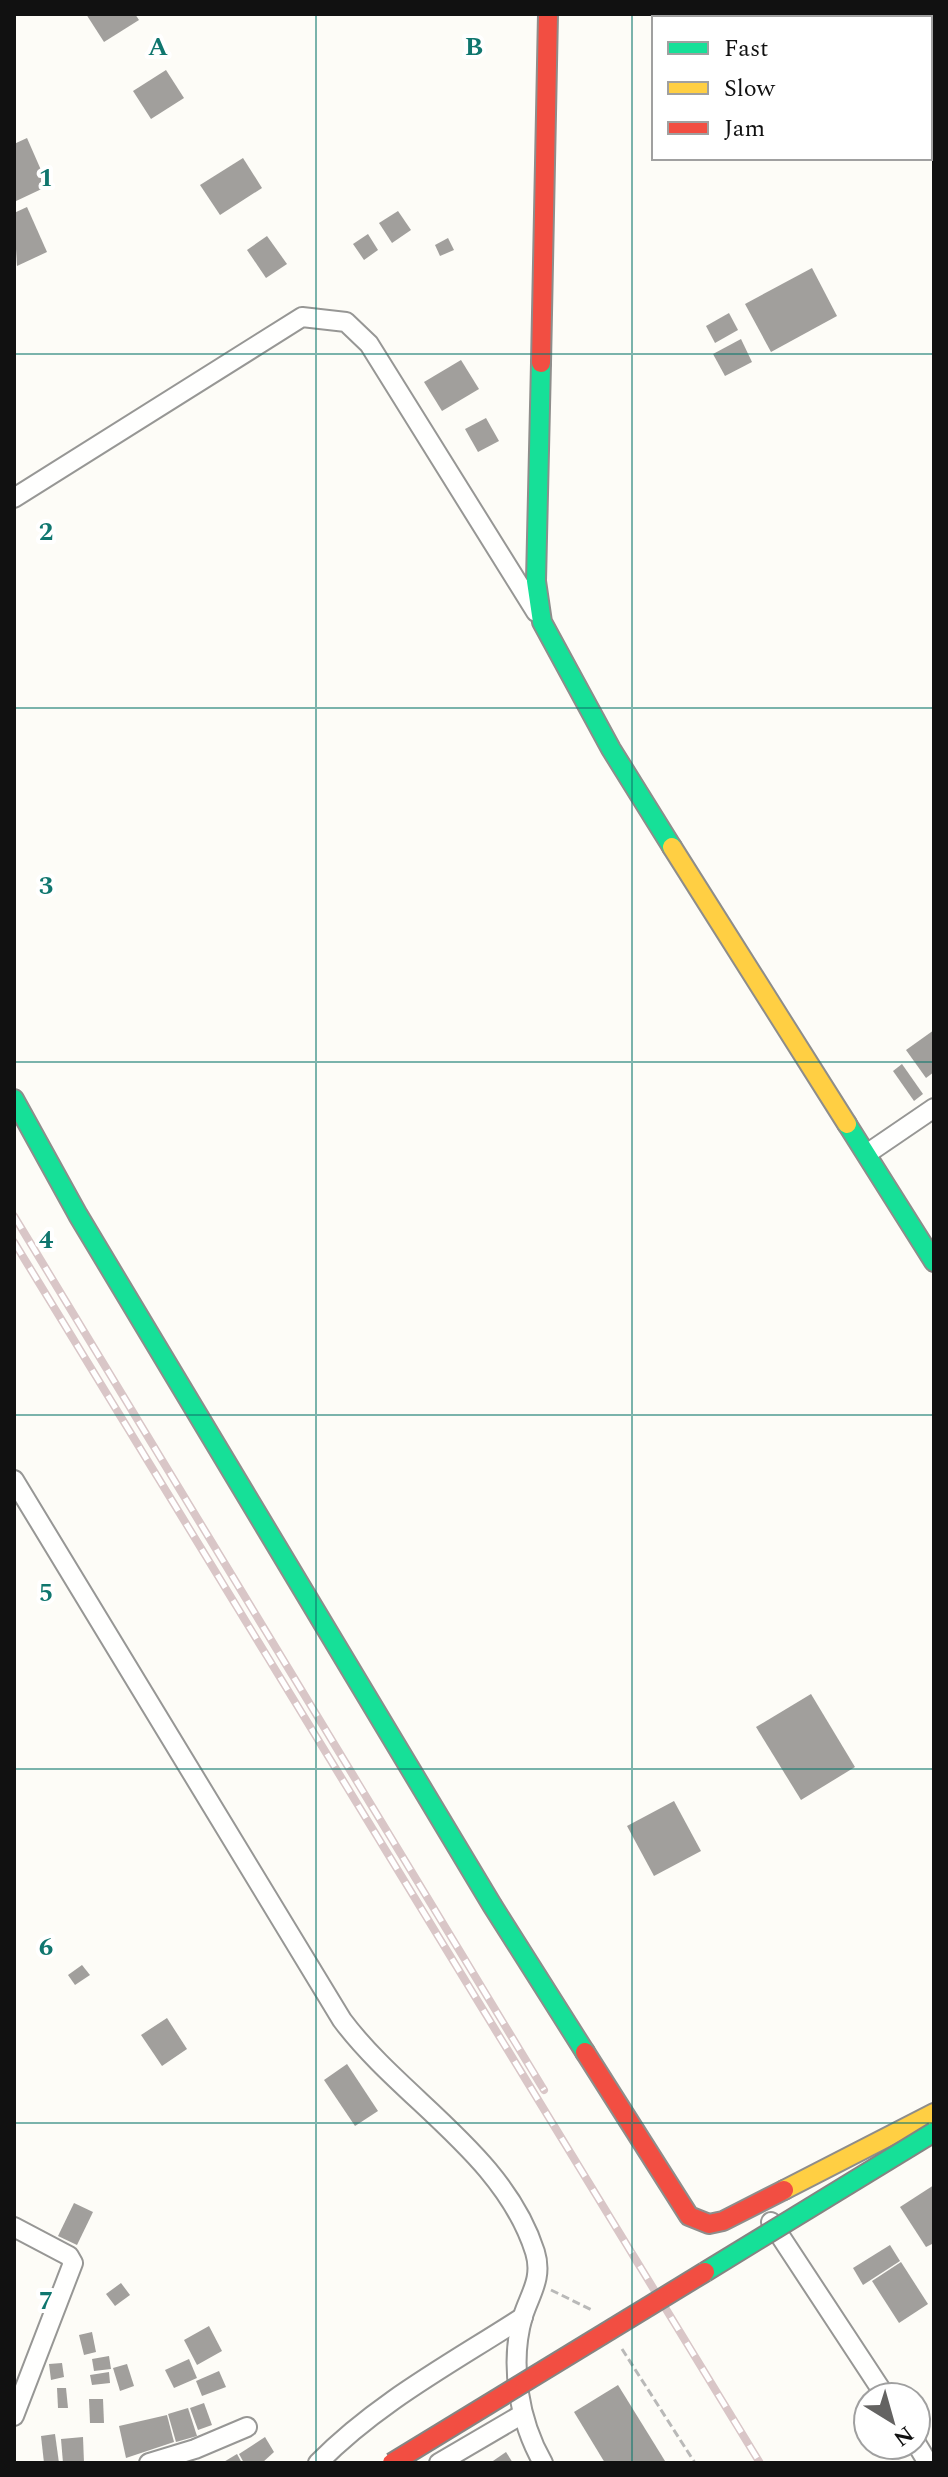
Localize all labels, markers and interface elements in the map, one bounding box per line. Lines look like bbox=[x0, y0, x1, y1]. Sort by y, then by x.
legend bbox=[652, 16, 932, 160]
text: A bbox=[148, 27, 168, 67]
text: B bbox=[465, 27, 483, 67]
text: Fast bbox=[724, 31, 769, 67]
text: Slow bbox=[724, 71, 776, 107]
text: Jam bbox=[724, 111, 765, 147]
text: 1 bbox=[39, 158, 53, 198]
text: 2 bbox=[39, 512, 53, 552]
text: 3 bbox=[39, 866, 53, 906]
text: 4 bbox=[39, 1220, 54, 1260]
text: 5 bbox=[39, 1573, 53, 1613]
text: 6 bbox=[39, 1927, 53, 1967]
text: 7 bbox=[39, 2281, 53, 2321]
north arrow bbox=[852, 2381, 932, 2461]
text: N bbox=[886, 2417, 920, 2454]

